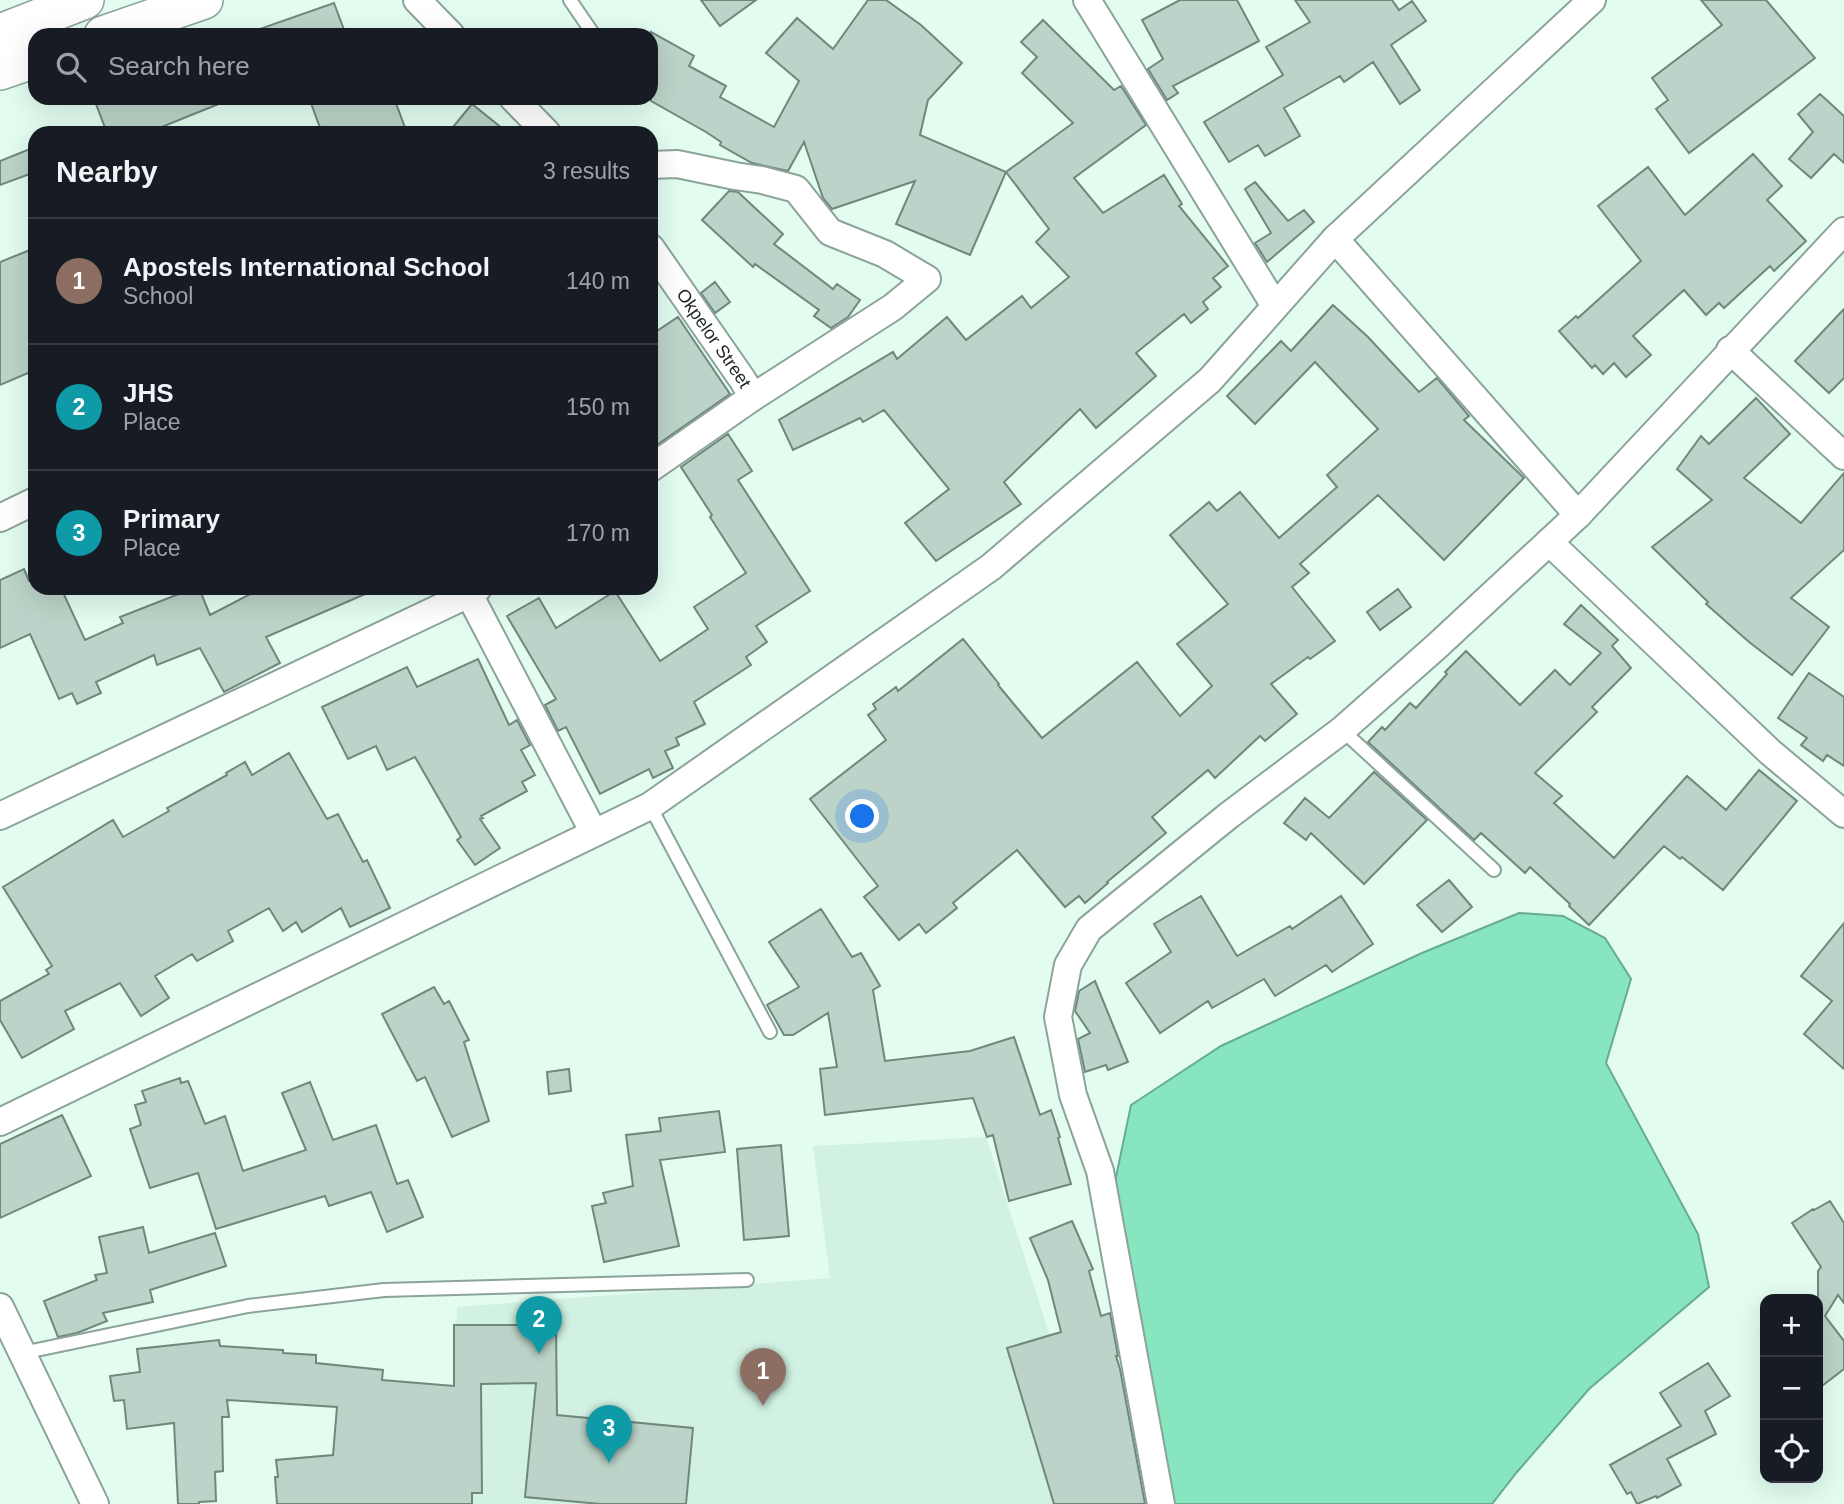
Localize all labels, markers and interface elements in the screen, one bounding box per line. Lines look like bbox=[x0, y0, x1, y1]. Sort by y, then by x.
search box bbox=[28, 28, 658, 105]
icon: search bbox=[52, 48, 90, 86]
text: Search here bbox=[108, 51, 250, 81]
text: Nearby bbox=[56, 155, 158, 188]
text: 3 results bbox=[543, 158, 630, 184]
text: Apostels International School bbox=[123, 252, 490, 282]
text: 1 bbox=[73, 268, 85, 294]
text: 140 m bbox=[566, 268, 630, 294]
text: School bbox=[123, 283, 193, 309]
street label: Okpelor Street bbox=[672, 285, 755, 392]
text: JHS bbox=[123, 378, 174, 408]
text: 2 bbox=[73, 394, 85, 420]
text: 150 m bbox=[566, 394, 630, 420]
text: Place bbox=[123, 409, 181, 435]
text: Primary bbox=[123, 504, 220, 534]
text: 3 bbox=[73, 520, 85, 546]
text: 170 m bbox=[566, 520, 630, 546]
text: Place bbox=[123, 535, 181, 561]
your location bbox=[845, 799, 879, 833]
map controls bbox=[1760, 1294, 1823, 1483]
button: + bbox=[1760, 1294, 1823, 1357]
pin: 2 bbox=[516, 1296, 562, 1354]
pin: 1 bbox=[740, 1348, 786, 1406]
button: − bbox=[1760, 1357, 1823, 1420]
pin: 3 bbox=[586, 1405, 632, 1463]
button: locate bbox=[1760, 1420, 1823, 1483]

